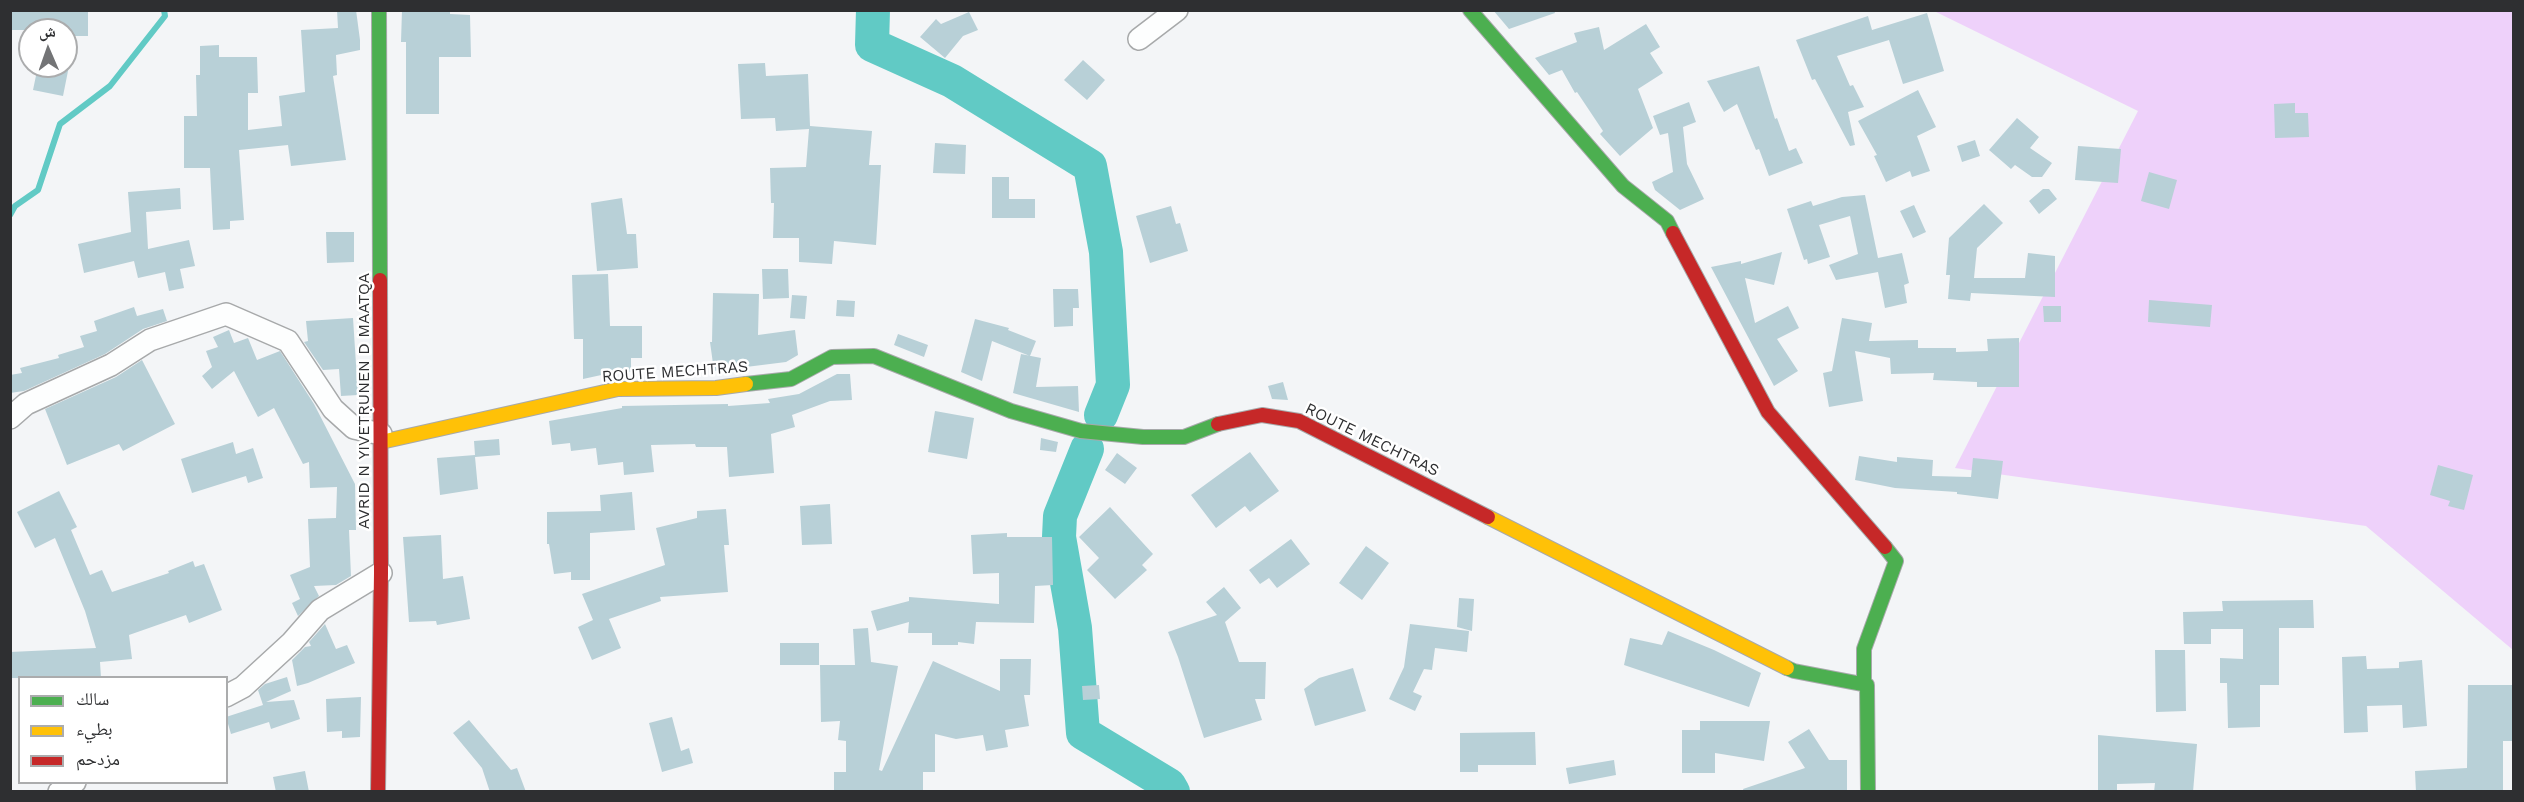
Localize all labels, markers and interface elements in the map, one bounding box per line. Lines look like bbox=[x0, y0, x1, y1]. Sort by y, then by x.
north arrow bbox=[18, 18, 78, 78]
text: ش bbox=[39, 22, 56, 41]
street label: AVRID N YIVETṚUNEN D MAATQA bbox=[354, 273, 374, 529]
street label: ROUTE MECHTRAS bbox=[601, 357, 749, 387]
street label: ROUTE MECHTRAS bbox=[1302, 399, 1442, 481]
legend bbox=[18, 676, 228, 784]
text: سالك bbox=[76, 688, 109, 709]
text: بطيء bbox=[76, 718, 113, 739]
text: مزدحم bbox=[76, 748, 120, 769]

